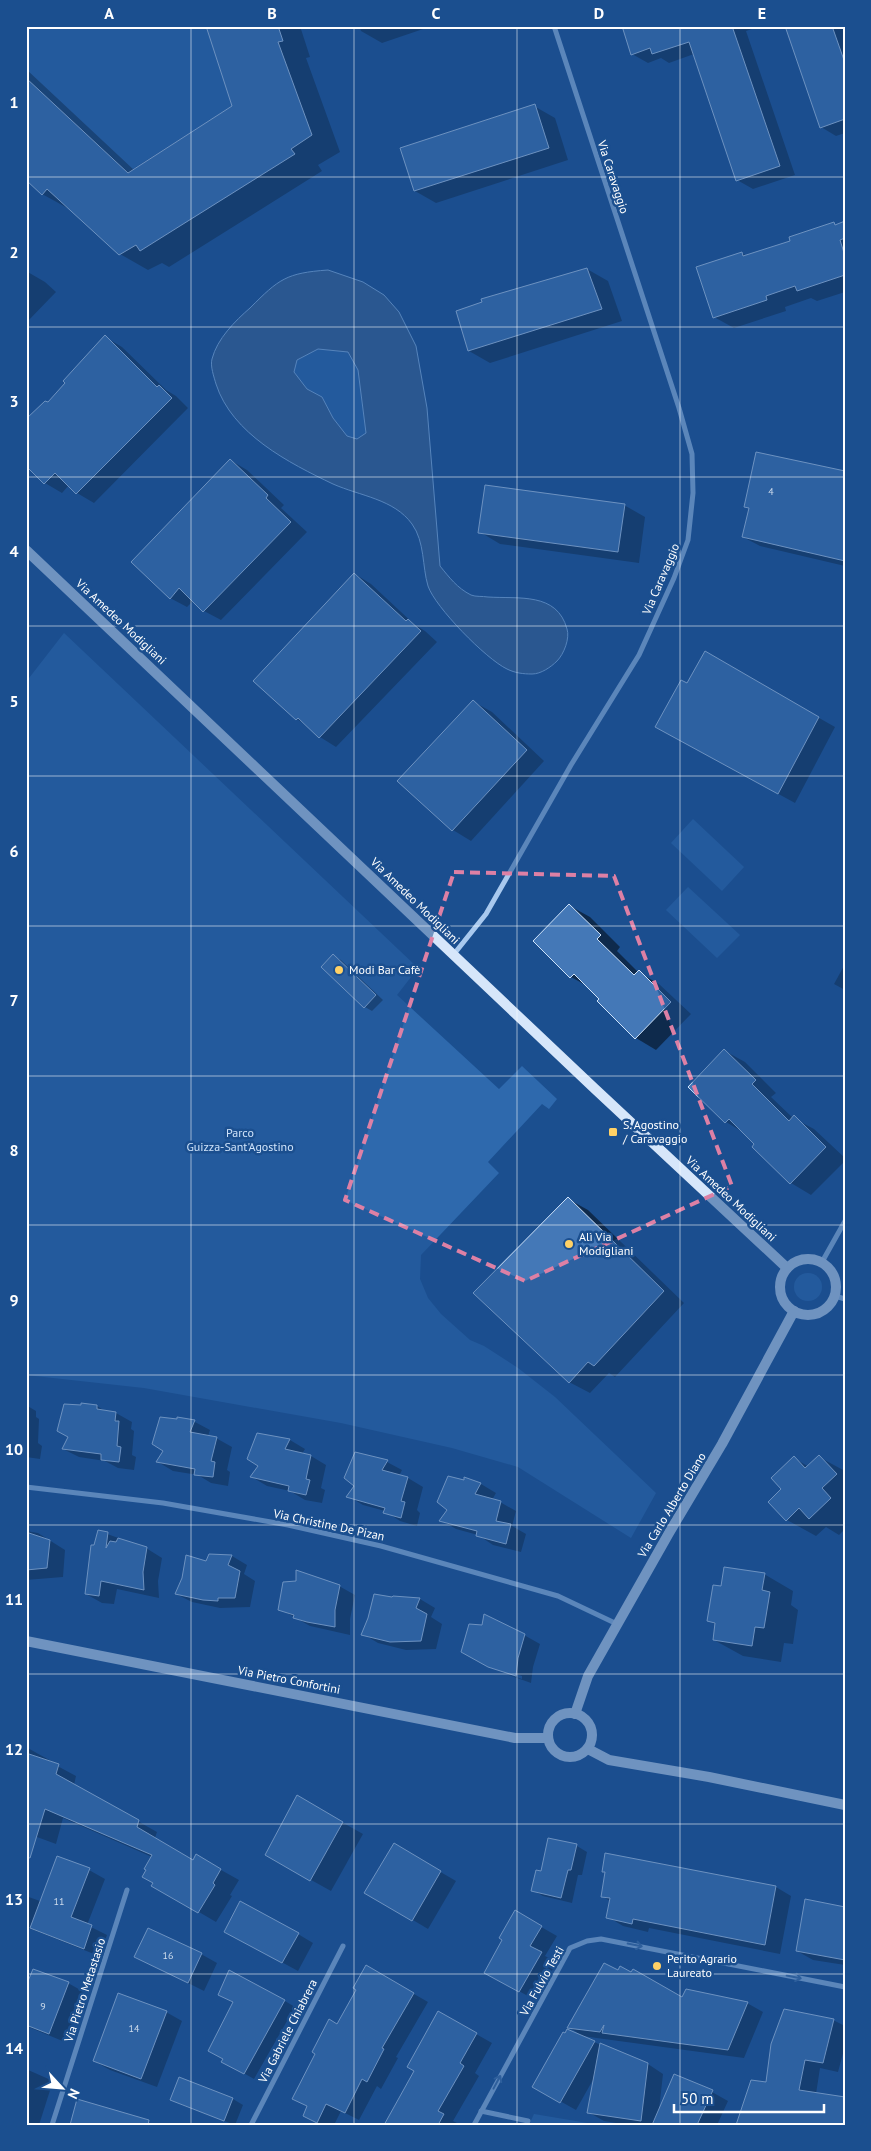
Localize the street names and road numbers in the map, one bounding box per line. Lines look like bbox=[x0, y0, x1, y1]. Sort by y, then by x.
street label: Via Caravaggio bbox=[594, 137, 632, 215]
street label: Via Caravaggio bbox=[638, 541, 682, 618]
street label: Via Amedeo Modigliani bbox=[72, 575, 170, 667]
street label: Via Amedeo Modigliani bbox=[367, 853, 463, 947]
street label: Via Amedeo Modigliani bbox=[682, 1152, 780, 1244]
street label: Via Carlo Alberto Diano bbox=[634, 1450, 709, 1561]
street label: Via Christine De Pizan bbox=[271, 1505, 386, 1544]
street label: Via Pietro Confortini bbox=[236, 1662, 342, 1697]
street label: Via Pietro Metastasio bbox=[60, 1936, 108, 2045]
street label: Via Fulvio Testi bbox=[516, 1943, 567, 2019]
street label: Via Gabriele Chiabrera bbox=[254, 1976, 320, 2086]

